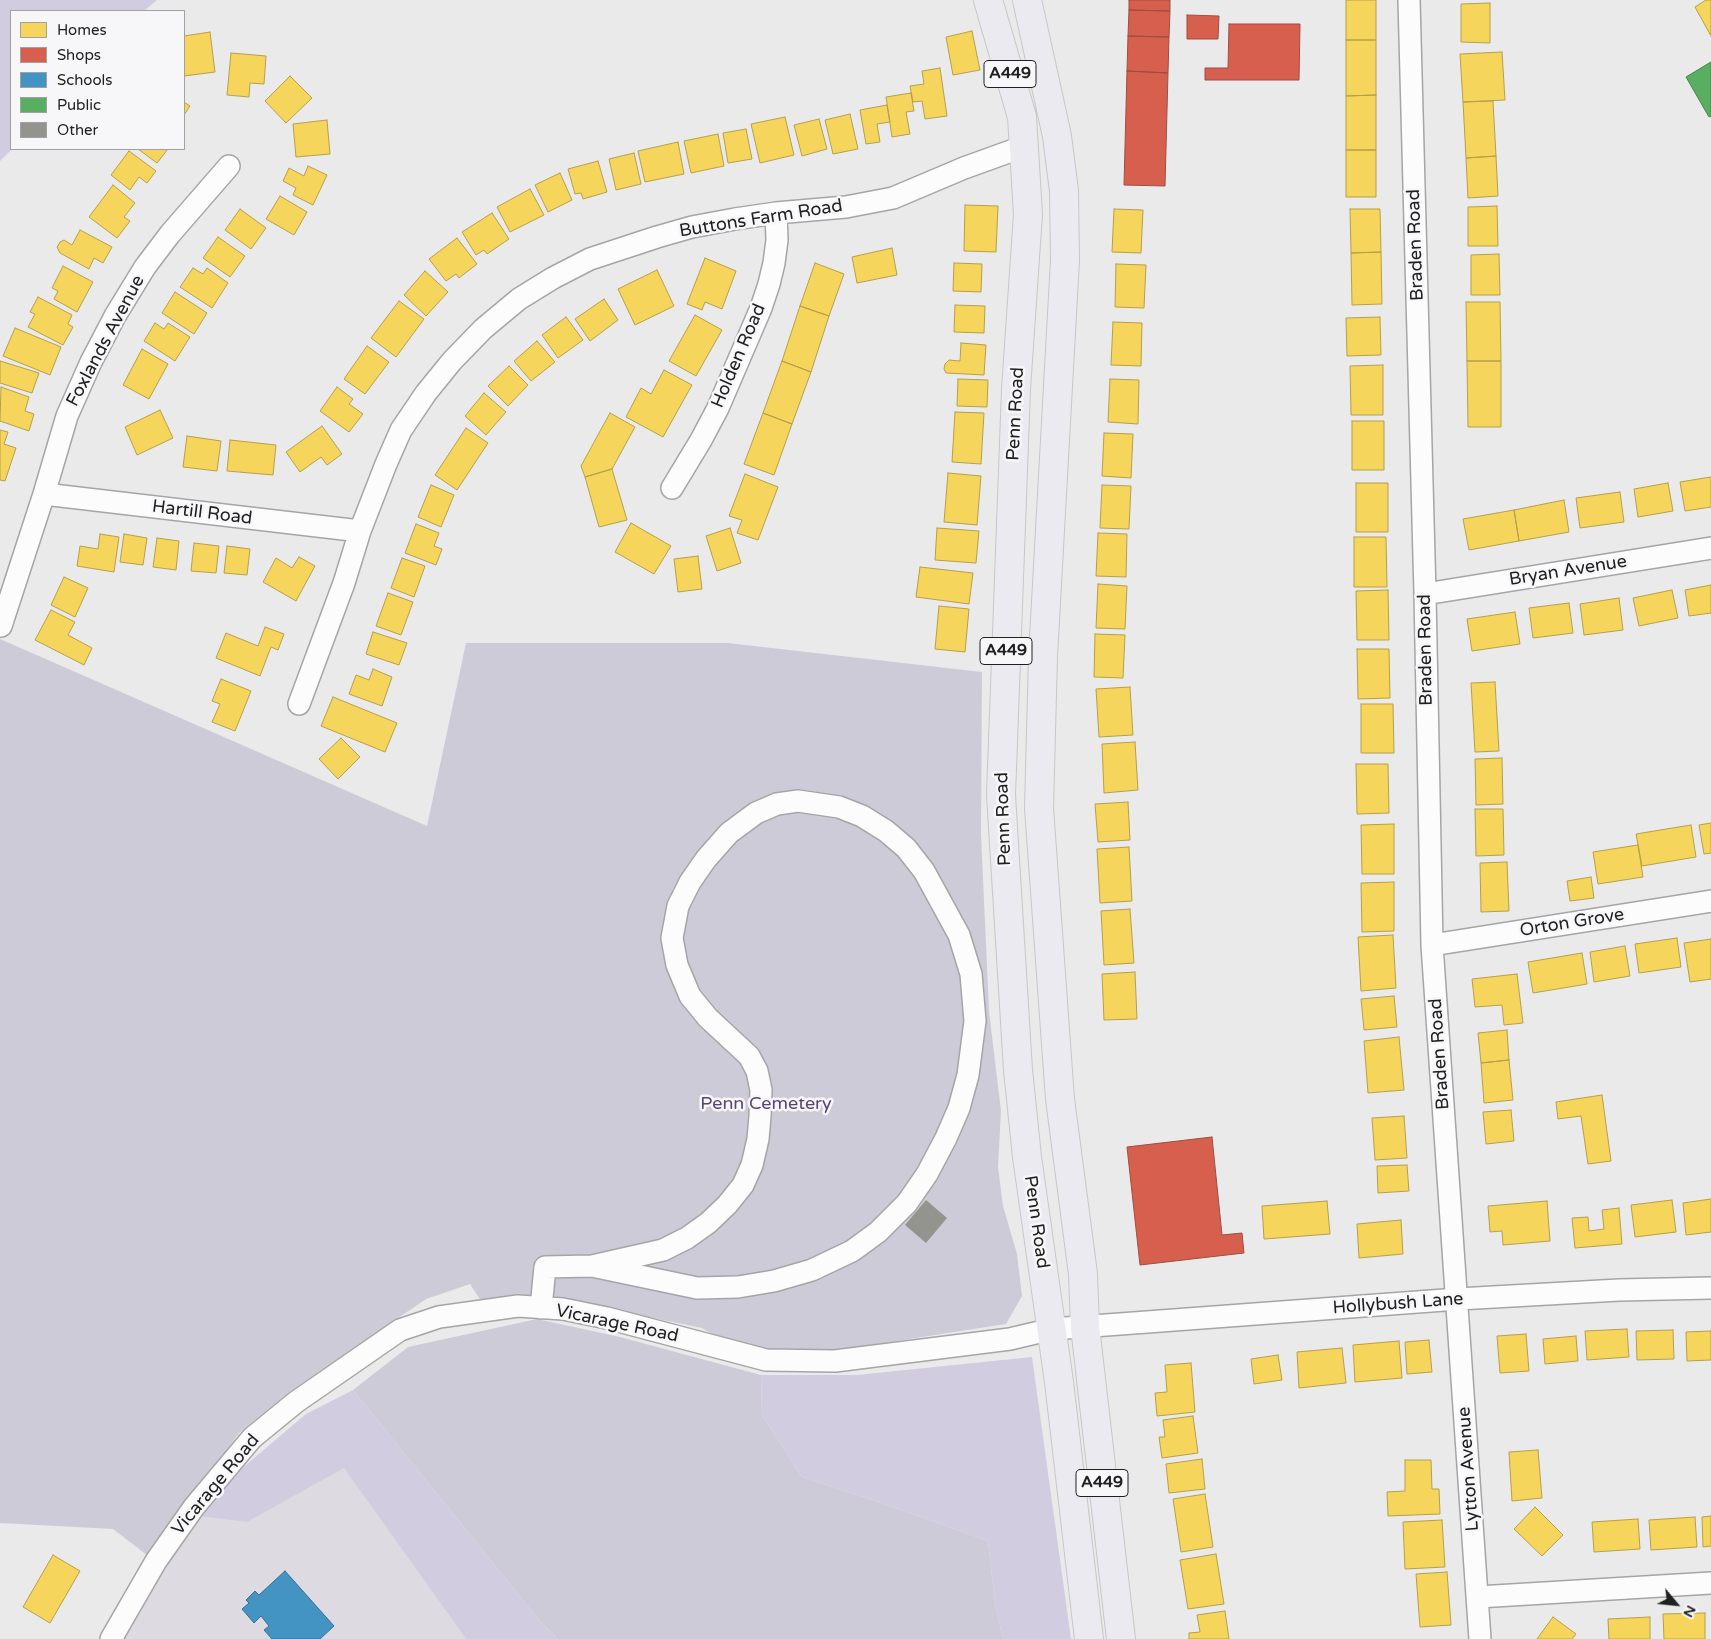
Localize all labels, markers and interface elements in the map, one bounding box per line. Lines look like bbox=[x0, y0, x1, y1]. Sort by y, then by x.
legend bbox=[10, 10, 185, 150]
text: Homes bbox=[57, 21, 107, 39]
text: Shops bbox=[57, 46, 101, 64]
road number: A449 bbox=[984, 61, 1036, 88]
text: Schools bbox=[57, 71, 113, 89]
text: Public bbox=[57, 96, 101, 114]
text: Other bbox=[57, 121, 98, 139]
street label: Braden Road bbox=[1403, 189, 1429, 301]
street label: Buttons Farm Road bbox=[678, 195, 844, 243]
street label: Foxlands Avenue bbox=[62, 272, 150, 410]
street label: Holden Road bbox=[707, 301, 771, 411]
street label: Penn Road bbox=[1003, 367, 1029, 461]
street label: Hartill Road bbox=[151, 496, 253, 530]
street label: Bryan Avenue bbox=[1508, 551, 1628, 591]
street label: Braden Road bbox=[1414, 594, 1438, 706]
road number: A449 bbox=[980, 637, 1032, 664]
street label: Penn Road bbox=[992, 772, 1016, 866]
street label: Orton Grove bbox=[1518, 904, 1626, 942]
street label: Braden Road bbox=[1425, 997, 1455, 1111]
park label: Penn Cemetery bbox=[700, 1093, 832, 1115]
street label: Penn Road bbox=[1019, 1174, 1053, 1270]
street label: Hollybush Lane bbox=[1332, 1289, 1464, 1319]
street label: Vicarage Road bbox=[554, 1300, 680, 1348]
street label: Lytton Avenue bbox=[1454, 1406, 1484, 1532]
street label: Vicarage Road bbox=[168, 1430, 264, 1540]
road number: A449 bbox=[1076, 1470, 1128, 1496]
north arrow bbox=[1651, 1579, 1701, 1629]
text: N bbox=[1680, 1602, 1700, 1620]

